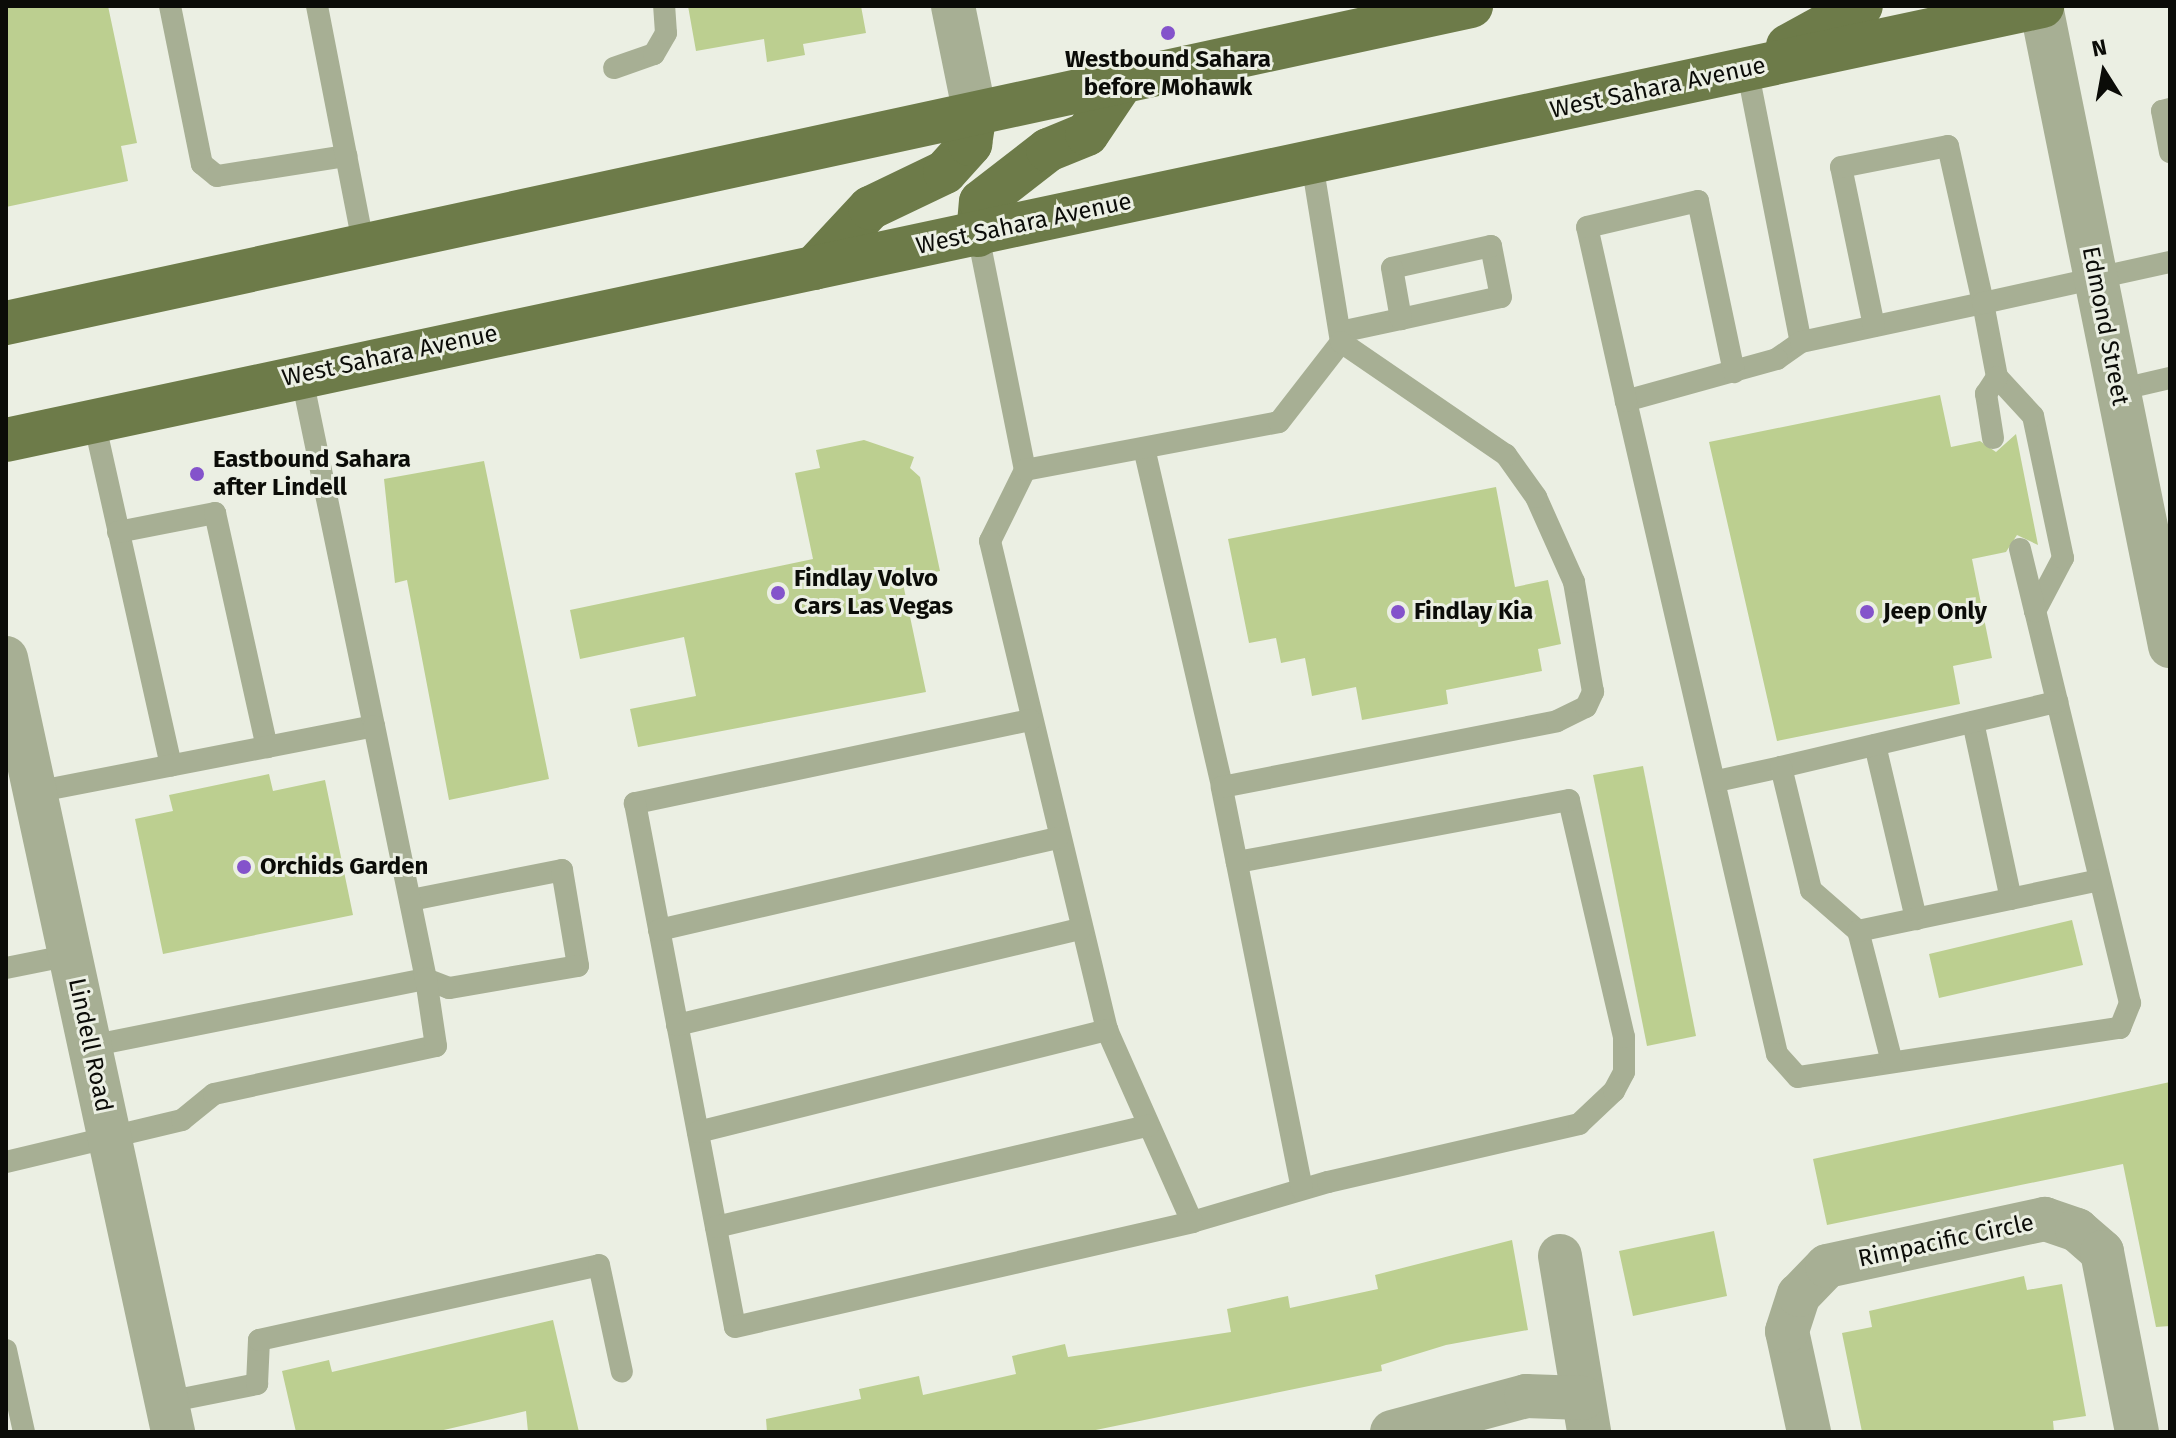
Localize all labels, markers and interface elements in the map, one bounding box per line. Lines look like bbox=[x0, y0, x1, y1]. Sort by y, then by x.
marker: Westbound Sahara before Mohawk bbox=[1159, 24, 1177, 42]
north arrow bbox=[2064, 32, 2144, 112]
text: N bbox=[2090, 33, 2109, 63]
place label: Westbound Sahara before Mohawk bbox=[1065, 46, 1271, 102]
street label: West Sahara Avenue bbox=[1548, 51, 1768, 125]
street label: West Sahara Avenue bbox=[914, 187, 1134, 261]
street label: Edmond Street bbox=[2075, 244, 2135, 408]
street label: West Sahara Avenue bbox=[280, 319, 500, 393]
place label: Eastbound Sahara after Lindell bbox=[213, 446, 411, 502]
marker: Eastbound Sahara after Lindell bbox=[188, 465, 206, 483]
place label: Findlay Volvo Cars Las Vegas bbox=[794, 565, 953, 621]
marker: Findlay Volvo Cars Las Vegas bbox=[769, 584, 787, 602]
place label: Findlay Kia bbox=[1414, 598, 1533, 626]
place label: Jeep Only bbox=[1883, 598, 1987, 626]
marker: Findlay Kia bbox=[1389, 603, 1407, 621]
marker: Jeep Only bbox=[1858, 603, 1876, 621]
place label: Orchids Garden bbox=[260, 853, 428, 881]
marker: Orchids Garden bbox=[235, 858, 253, 876]
street label: Lindell Road bbox=[62, 975, 118, 1115]
street label: Rimpacific Circle bbox=[1855, 1208, 2037, 1274]

